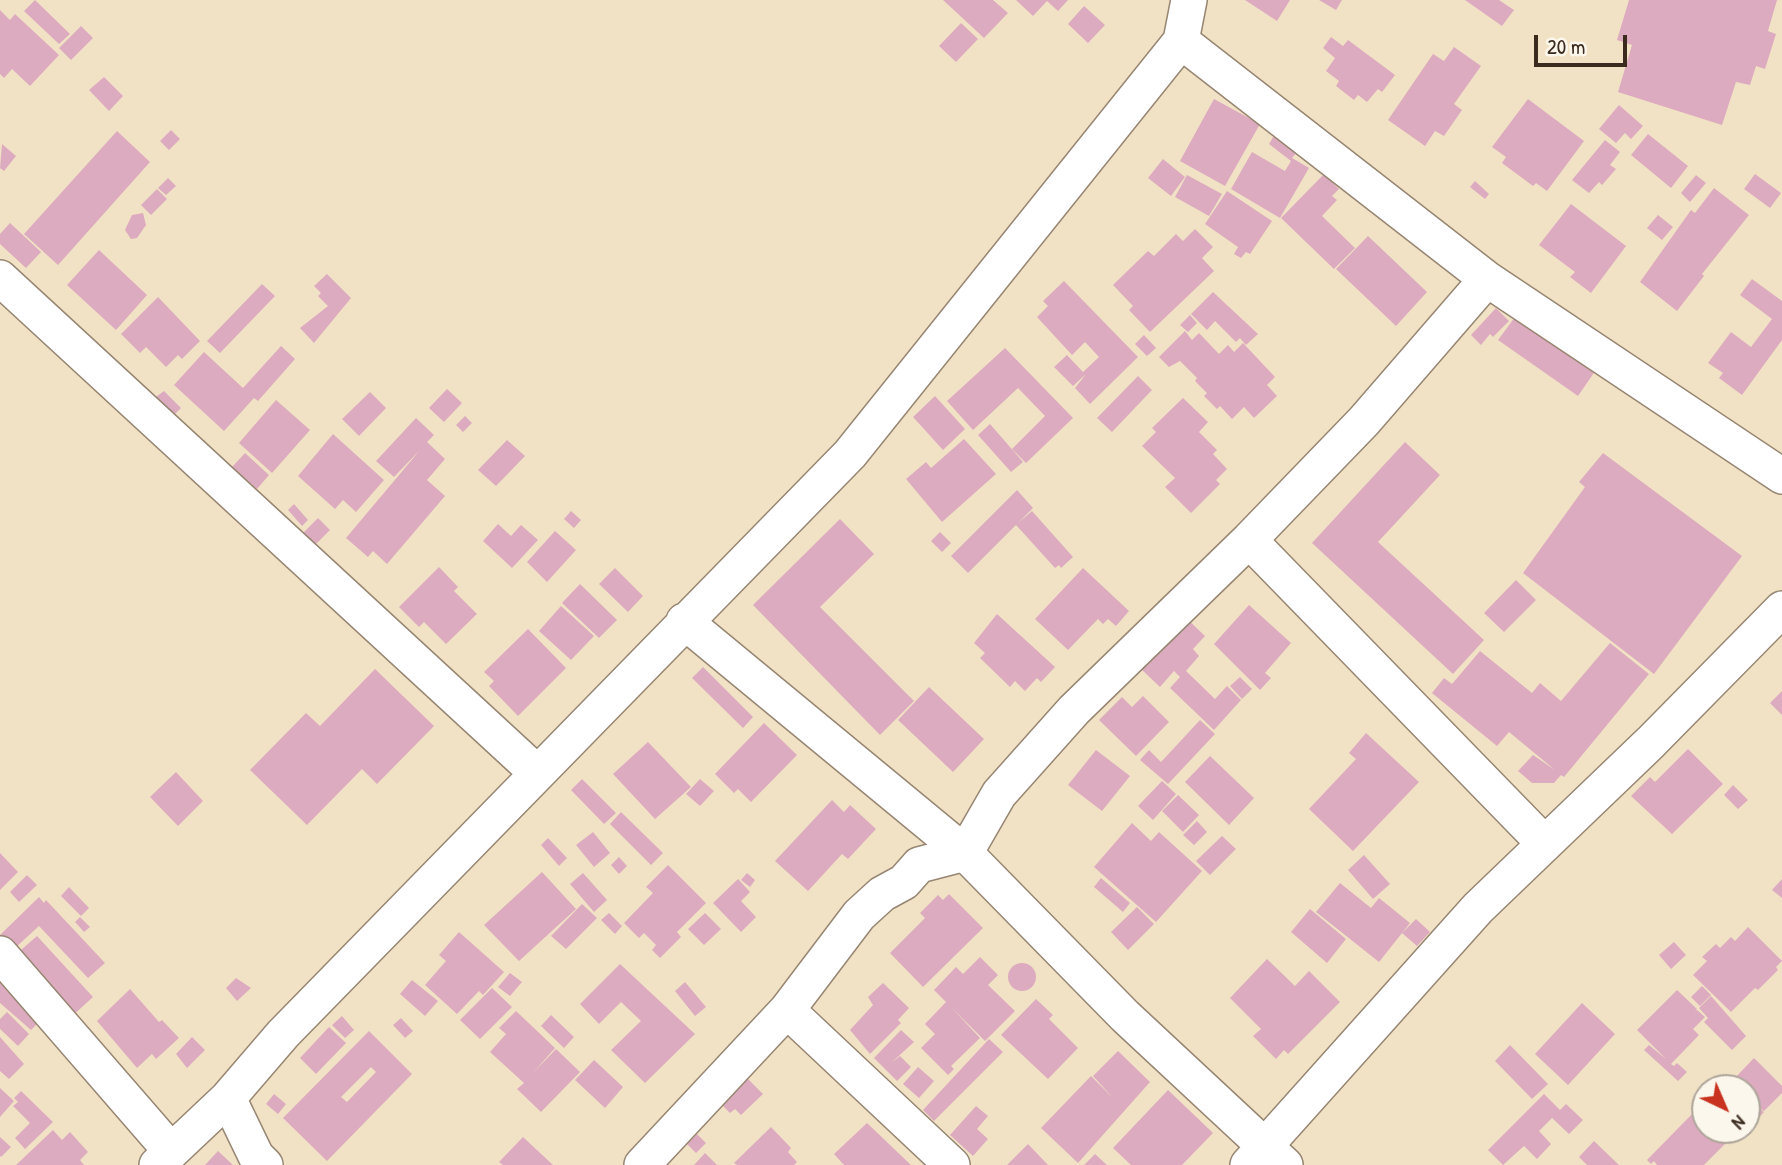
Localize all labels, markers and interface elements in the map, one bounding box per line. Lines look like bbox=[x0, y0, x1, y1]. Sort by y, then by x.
scale bar bbox=[1537, 21, 1630, 65]
text: 20 m bbox=[1547, 32, 1585, 61]
north arrow bbox=[1691, 1074, 1761, 1144]
text: N bbox=[1727, 1110, 1752, 1136]

